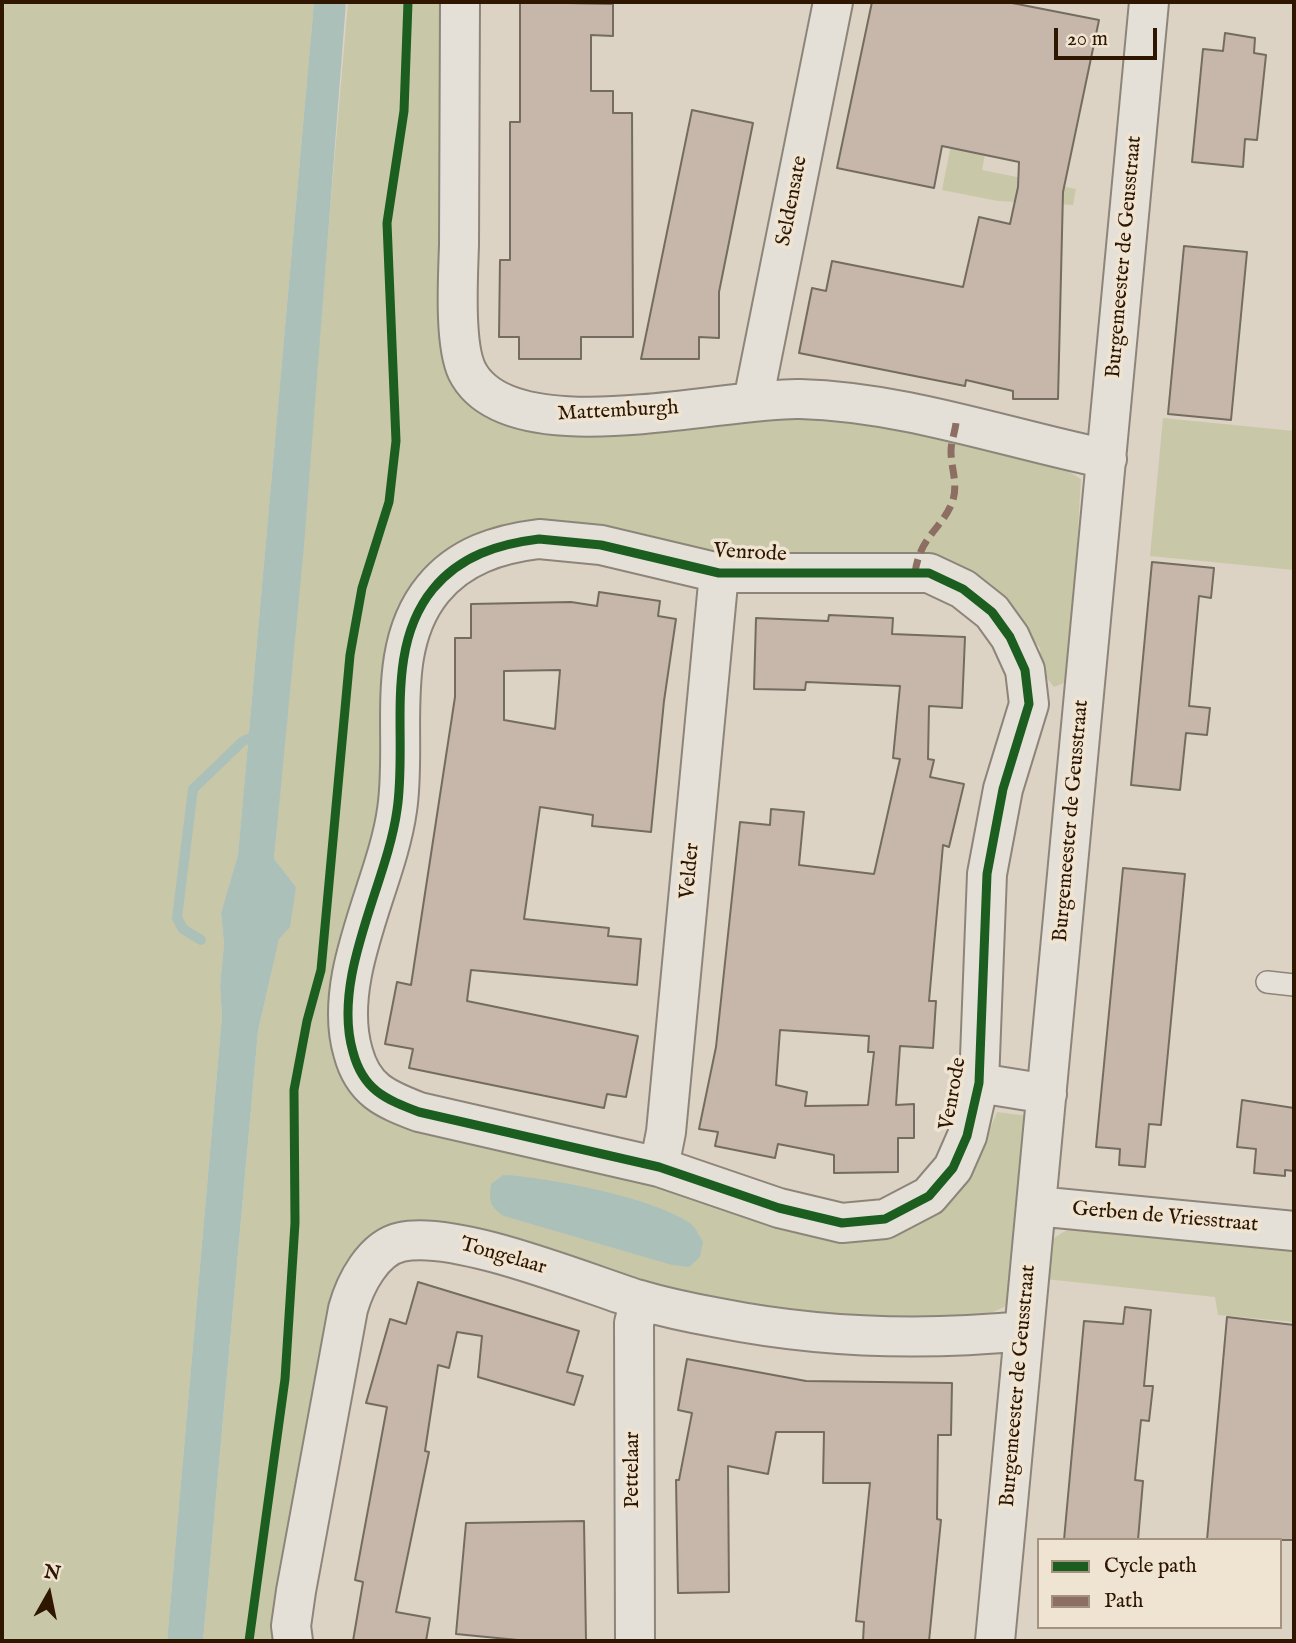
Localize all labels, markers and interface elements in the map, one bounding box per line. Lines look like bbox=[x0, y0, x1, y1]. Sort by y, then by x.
scale bar bbox=[1058, 14, 1161, 58]
text: 20 m bbox=[1067, 26, 1108, 53]
street label: Burgemeester de Geusstraat bbox=[1102, 135, 1148, 379]
street label: Seldensate bbox=[772, 154, 814, 248]
street label: Mattemburgh bbox=[557, 396, 679, 428]
street label: Venrode bbox=[713, 539, 787, 569]
street label: Burgemeester de Geusstraat bbox=[1049, 699, 1095, 943]
street label: Velder bbox=[676, 842, 706, 900]
street label: Venrode bbox=[935, 1056, 973, 1132]
street label: Gerben de Vriesstraat bbox=[1071, 1197, 1259, 1239]
street label: Tongelaar bbox=[457, 1233, 549, 1281]
street label: Burgemeester de Geusstraat bbox=[996, 1264, 1042, 1508]
street label: Pettelaar bbox=[621, 1431, 647, 1509]
legend bbox=[1037, 1538, 1282, 1629]
text: Cycle path bbox=[1104, 1553, 1197, 1580]
north arrow bbox=[14, 1559, 84, 1629]
text: N bbox=[42, 1560, 62, 1586]
text: Path bbox=[1104, 1588, 1143, 1615]

